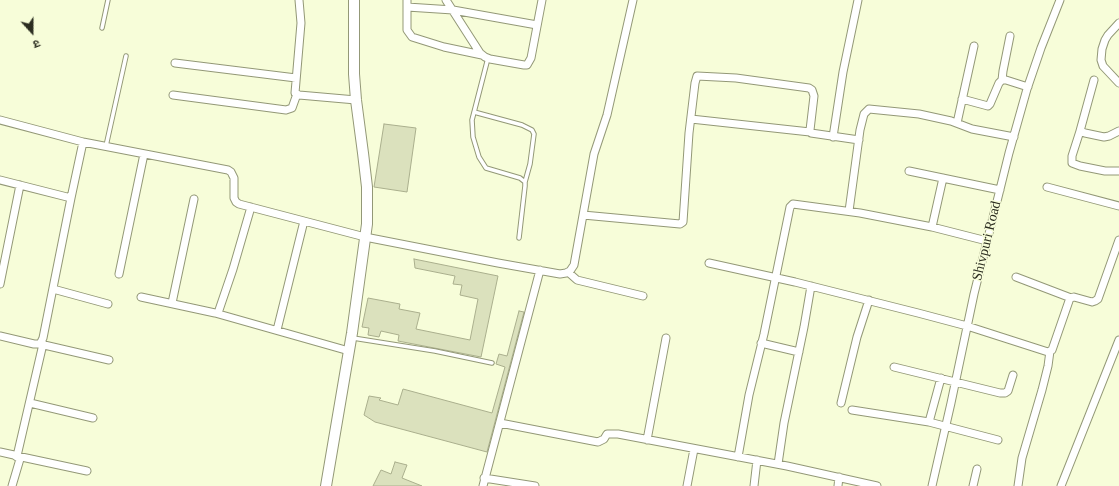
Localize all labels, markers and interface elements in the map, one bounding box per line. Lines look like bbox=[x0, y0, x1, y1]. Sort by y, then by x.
north arrow bbox=[12, 12, 52, 52]
text: उ bbox=[31, 36, 42, 51]
street label: Shivpuri Road bbox=[968, 195, 1006, 287]

